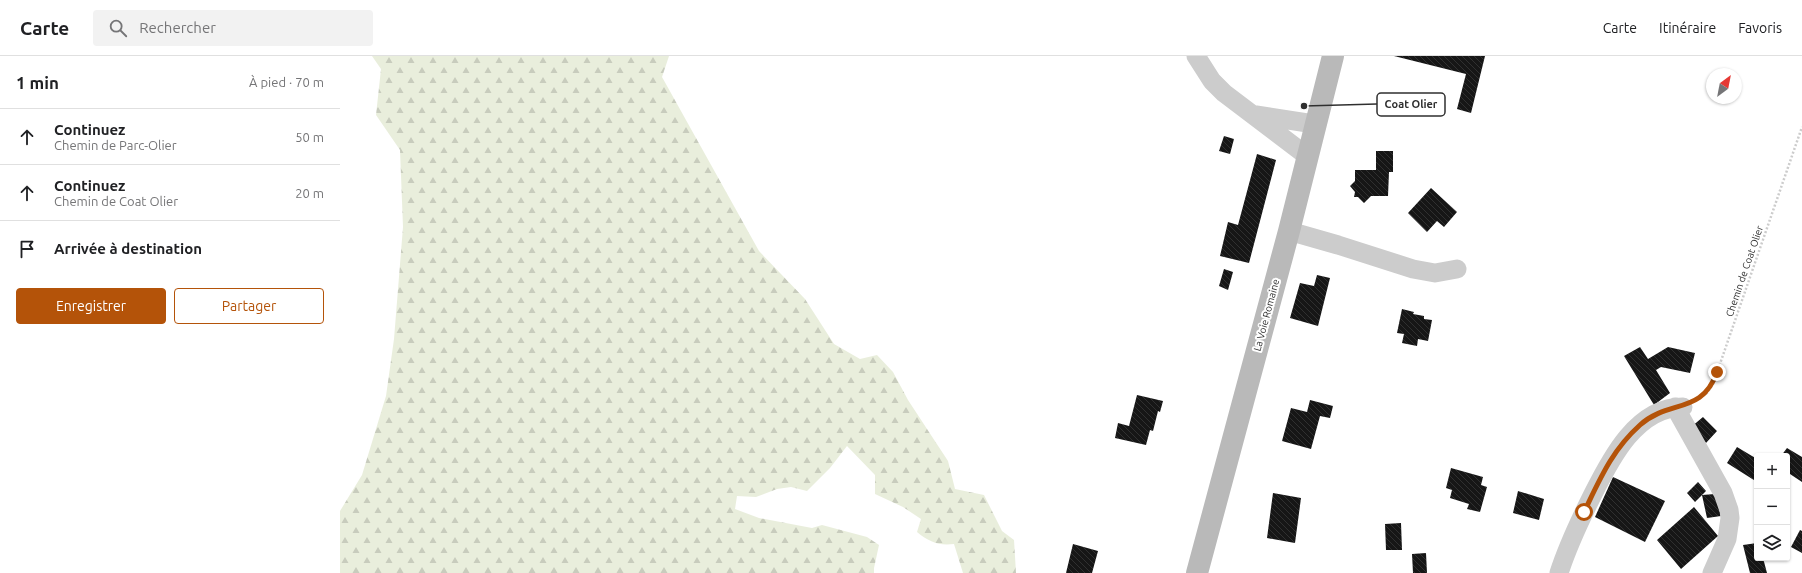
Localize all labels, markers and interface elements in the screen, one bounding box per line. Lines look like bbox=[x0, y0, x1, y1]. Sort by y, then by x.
search box bbox=[93, 10, 373, 46]
text: Carte bbox=[20, 17, 69, 39]
icon: search bbox=[107, 17, 129, 39]
text: Rechercher bbox=[139, 19, 216, 36]
text: Carte bbox=[1603, 20, 1637, 36]
text: Itinéraire bbox=[1659, 20, 1716, 36]
text: Favoris bbox=[1738, 20, 1782, 36]
north arrow bbox=[1706, 68, 1742, 104]
text: 1 min bbox=[16, 73, 59, 92]
text: À pied · 70 m bbox=[249, 75, 324, 89]
callout: Coat Olier bbox=[1377, 93, 1445, 116]
text: Coat Olier bbox=[1385, 98, 1438, 110]
text: Continuez bbox=[54, 121, 125, 138]
icon: ahead bbox=[16, 126, 38, 148]
text: 50 m bbox=[295, 130, 324, 144]
text: Chemin de Parc-Olier bbox=[54, 138, 177, 152]
text: Continuez bbox=[54, 177, 125, 194]
icon: ahead bbox=[16, 182, 38, 204]
text: 20 m bbox=[295, 186, 324, 200]
text: Chemin de Coat Olier bbox=[54, 194, 178, 208]
street label: Chemin de Coat Olier bbox=[1724, 224, 1765, 318]
icon: arrive bbox=[16, 238, 38, 260]
text: Arrivée à destination bbox=[54, 240, 202, 257]
street label: La Voie Romaine bbox=[1252, 278, 1281, 352]
button: Enregistrer bbox=[16, 288, 166, 324]
button: Partager bbox=[174, 288, 324, 324]
route end bbox=[1708, 363, 1726, 381]
map controls bbox=[1754, 453, 1790, 561]
button: + bbox=[1754, 453, 1790, 489]
button: − bbox=[1754, 489, 1790, 525]
route start bbox=[1575, 503, 1593, 521]
button: layers bbox=[1754, 525, 1790, 561]

